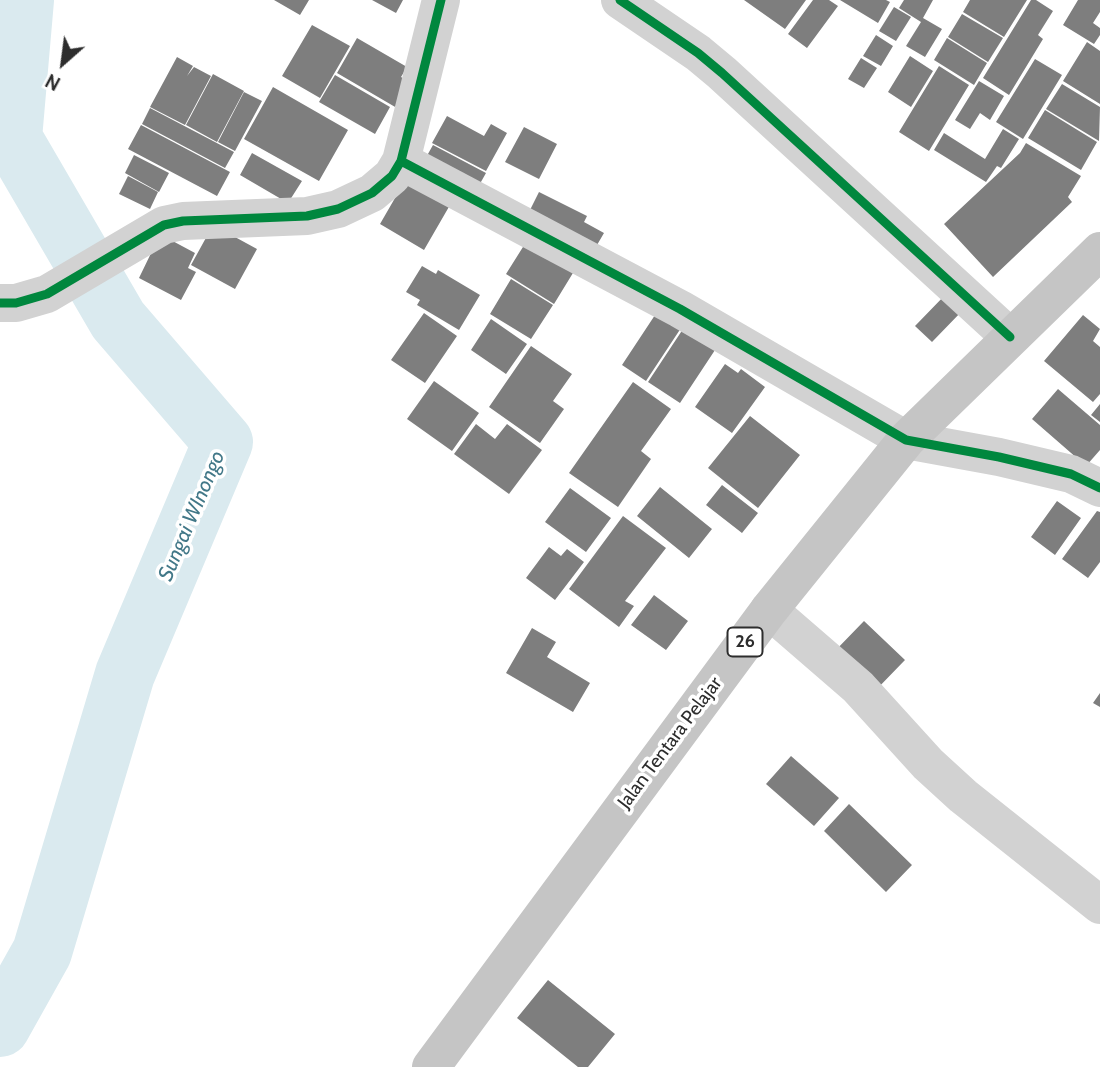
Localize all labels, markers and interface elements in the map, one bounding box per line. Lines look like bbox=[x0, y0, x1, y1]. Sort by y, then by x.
north arrow bbox=[28, 28, 98, 98]
text: N bbox=[42, 69, 64, 95]
water label: Sungai WInongo bbox=[153, 447, 231, 585]
road number: 26 bbox=[728, 628, 762, 656]
street label: Jalan Tentara Pelajar bbox=[613, 673, 727, 813]

